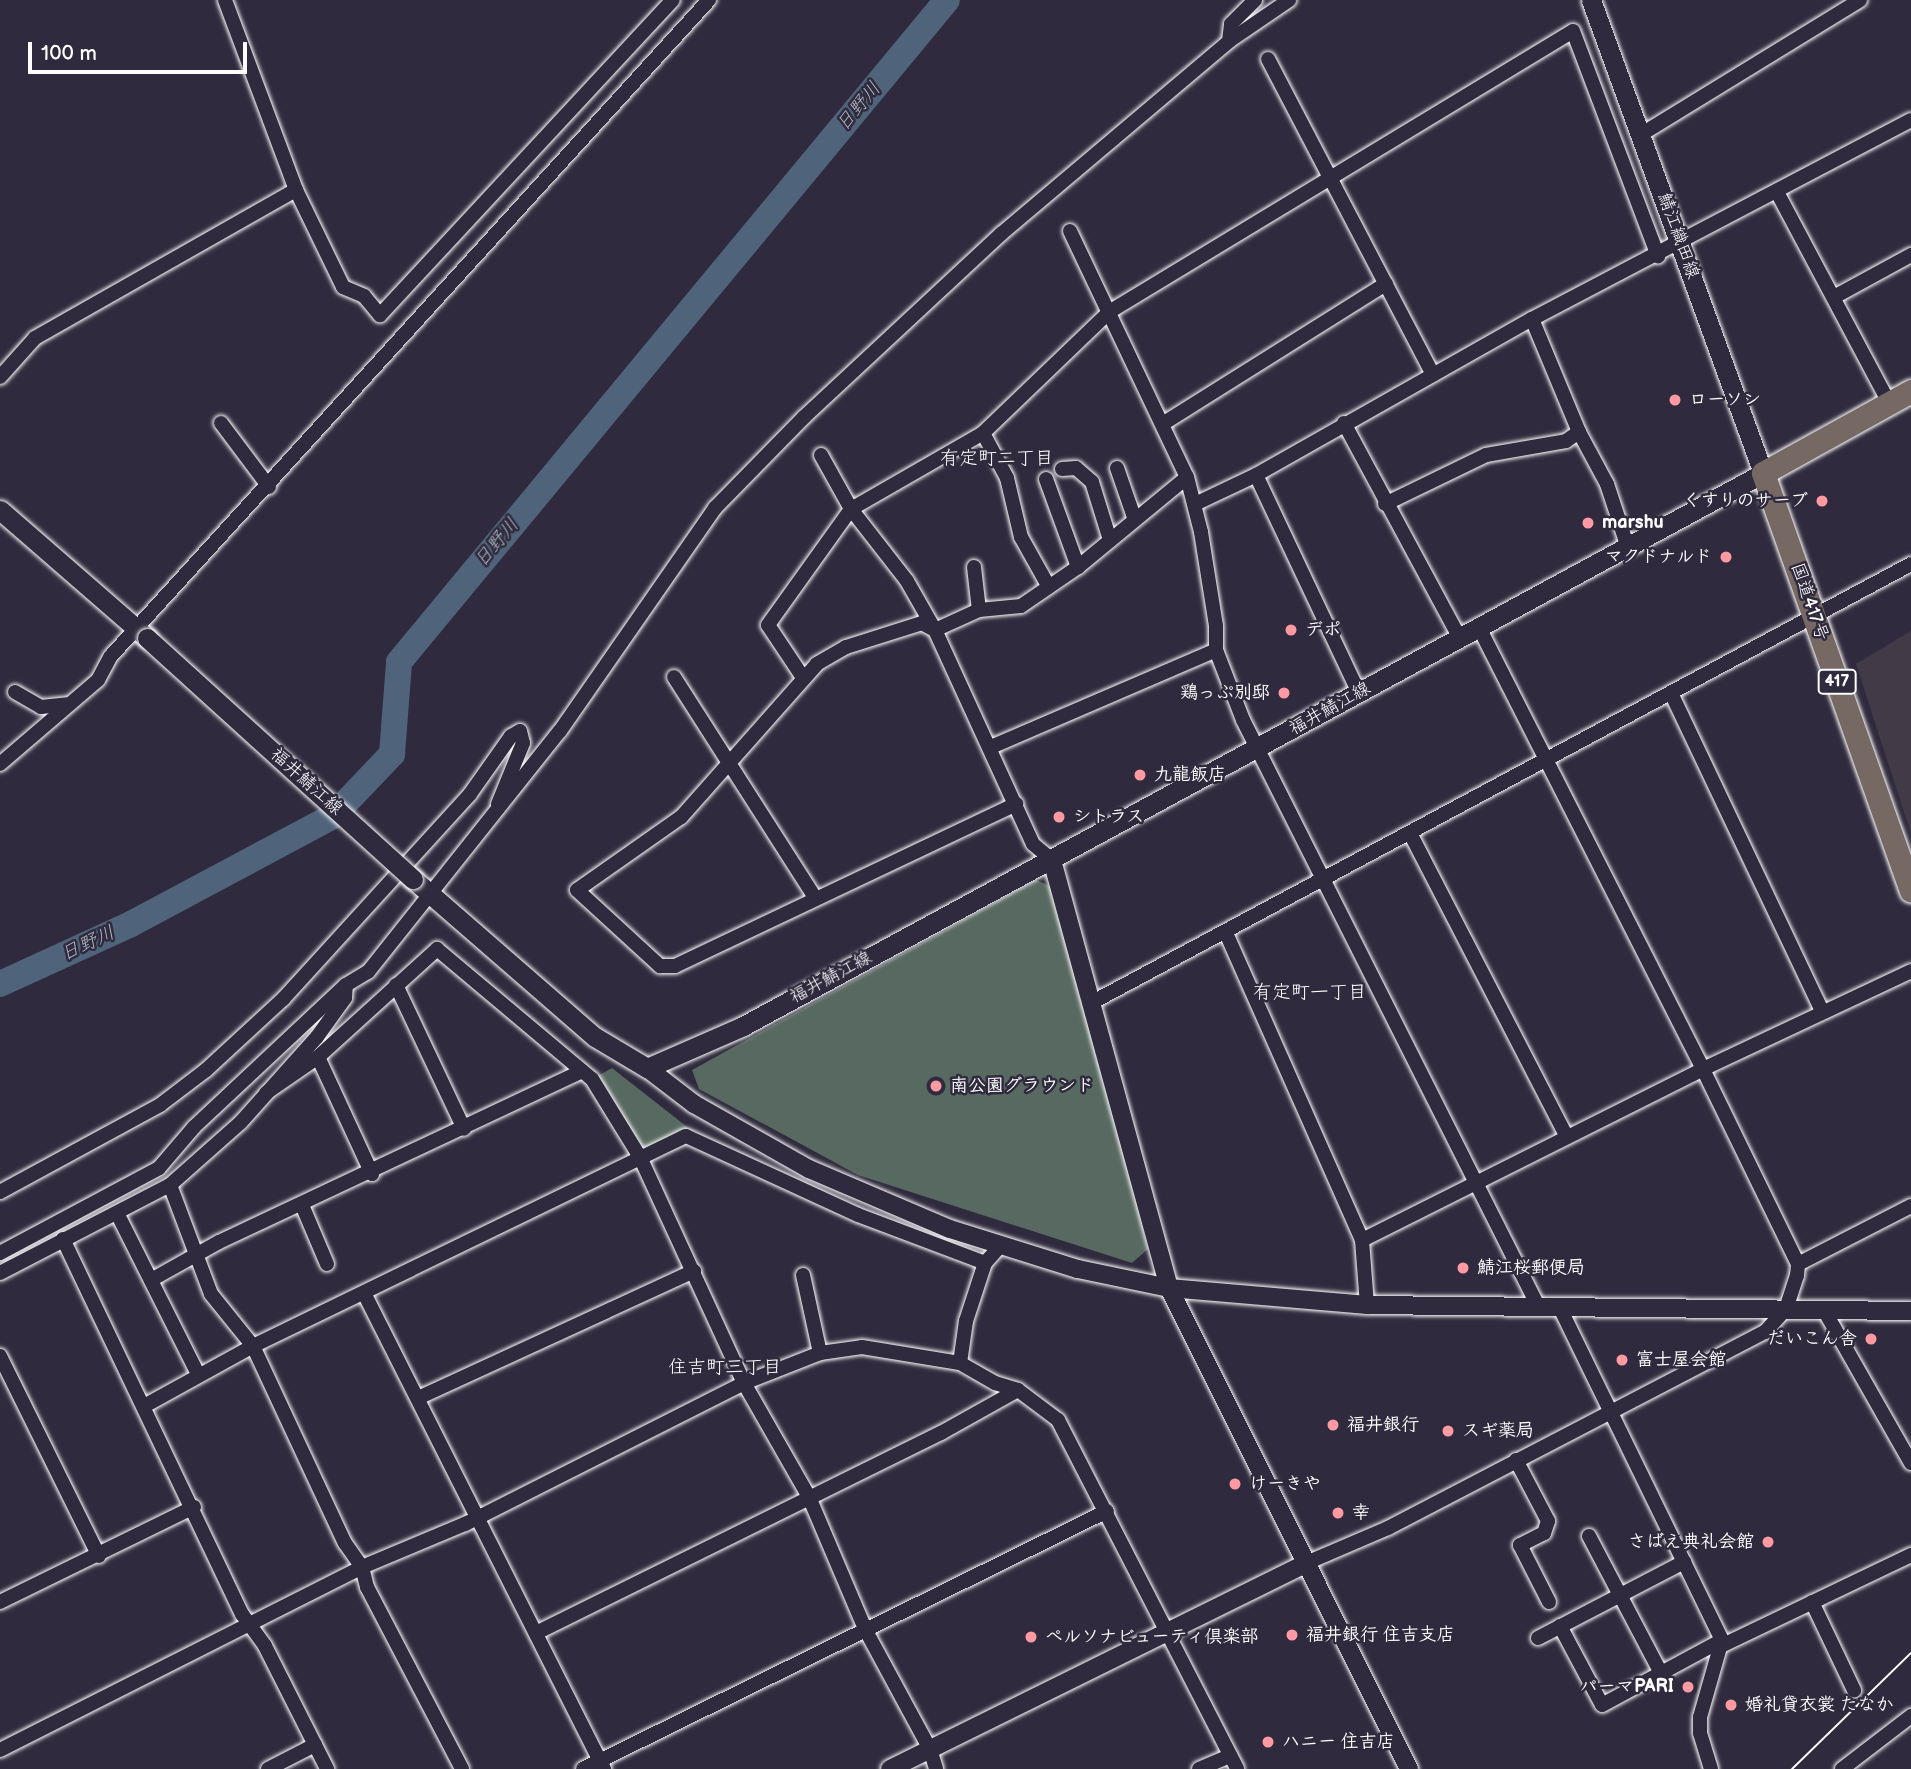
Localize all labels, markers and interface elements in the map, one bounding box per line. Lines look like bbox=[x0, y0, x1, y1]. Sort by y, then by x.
scale bar bbox=[32, 28, 250, 72]
text: 100 m bbox=[41, 41, 97, 66]
water label: 日野川 bbox=[832, 78, 886, 136]
street label: 鯖江織田線 bbox=[1652, 190, 1704, 282]
place label: ローソン bbox=[1689, 389, 1761, 411]
marker: ローソン bbox=[1667, 392, 1683, 408]
district label: 有定町二丁目 bbox=[940, 448, 1054, 470]
place label: くすりのサーブ bbox=[1682, 490, 1808, 512]
marker: くすりのサーブ bbox=[1814, 493, 1830, 509]
place label: marshu bbox=[1602, 512, 1664, 534]
water label: 日野川 bbox=[470, 514, 524, 572]
marker: marshu bbox=[1580, 515, 1596, 531]
place label: マクドナルド bbox=[1604, 546, 1712, 568]
marker: マクドナルド bbox=[1718, 549, 1734, 565]
street label: 国道417号 bbox=[1786, 560, 1832, 644]
place label: デポ bbox=[1305, 619, 1341, 641]
marker: デポ bbox=[1283, 622, 1299, 638]
road number: 417 bbox=[1816, 670, 1858, 694]
street label: 福井鯖江線 bbox=[1285, 678, 1375, 740]
place label: 鶏っぷ別邸 bbox=[1180, 682, 1270, 704]
marker: 鶏っぷ別邸 bbox=[1276, 685, 1292, 701]
street label: 福井鯖江線 bbox=[265, 744, 347, 820]
place label: 九龍飯店 bbox=[1154, 764, 1226, 786]
marker: 九龍飯店 bbox=[1132, 767, 1148, 783]
place label: シトラス bbox=[1073, 806, 1145, 828]
marker: シトラス bbox=[1051, 809, 1067, 825]
water label: 日野川 bbox=[57, 922, 119, 966]
street label: 福井鯖江線 bbox=[786, 947, 876, 1009]
district label: 有定町一丁目 bbox=[1253, 982, 1367, 1004]
place label: 南公園グラウンド bbox=[950, 1075, 1094, 1097]
marker: 南公園グラウンド bbox=[928, 1078, 944, 1094]
place label: 鯖江桜郵便局 bbox=[1477, 1257, 1585, 1279]
marker: 鯖江桜郵便局 bbox=[1455, 1260, 1471, 1276]
place label: だいこん舎 bbox=[1767, 1328, 1857, 1350]
marker: だいこん舎 bbox=[1863, 1331, 1879, 1347]
place label: 富士屋会館 bbox=[1636, 1349, 1726, 1371]
marker: 富士屋会館 bbox=[1614, 1352, 1630, 1368]
district label: 住吉町三丁目 bbox=[668, 1357, 782, 1379]
place label: 福井銀行 bbox=[1347, 1414, 1419, 1436]
marker: 福井銀行 bbox=[1325, 1417, 1341, 1433]
place label: スギ薬局 bbox=[1462, 1420, 1534, 1442]
marker: スギ薬局 bbox=[1440, 1423, 1456, 1439]
place label: けーきや bbox=[1249, 1473, 1321, 1495]
marker: けーきや bbox=[1227, 1476, 1243, 1492]
place label: 幸 bbox=[1352, 1502, 1370, 1524]
marker: 幸 bbox=[1330, 1505, 1346, 1521]
place label: さばえ典礼会館 bbox=[1628, 1531, 1754, 1553]
marker: さばえ典礼会館 bbox=[1760, 1534, 1776, 1550]
place label: 福井銀行 住吉支店 bbox=[1306, 1624, 1455, 1646]
place label: ペルソナビューティ倶楽部 bbox=[1045, 1626, 1261, 1648]
marker: 福井銀行 住吉支店 bbox=[1284, 1627, 1300, 1643]
marker: ペルソナビューティ倶楽部 bbox=[1023, 1629, 1039, 1645]
place label: パーマPARI bbox=[1580, 1676, 1674, 1698]
marker: パーマPARI bbox=[1680, 1679, 1696, 1695]
place label: 婚礼貸衣裳 たなか bbox=[1745, 1694, 1894, 1716]
marker: 婚礼貸衣裳 たなか bbox=[1723, 1697, 1739, 1713]
place label: ハニー 住吉店 bbox=[1282, 1731, 1395, 1753]
marker: ハニー 住吉店 bbox=[1260, 1734, 1276, 1750]

